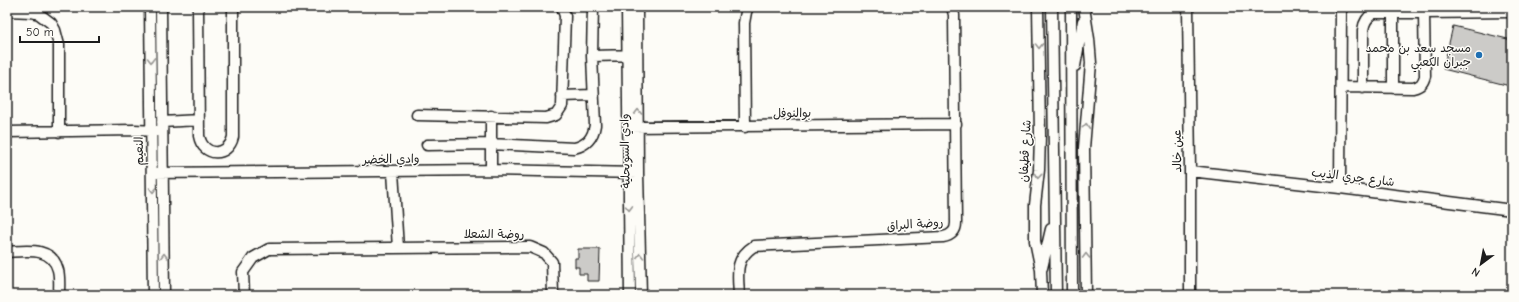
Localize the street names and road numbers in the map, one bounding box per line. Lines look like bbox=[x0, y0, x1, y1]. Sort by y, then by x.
street label: بوالنوفل bbox=[773, 106, 811, 121]
street label: وادي السويحلية bbox=[617, 113, 635, 189]
street label: شارع قطيفان bbox=[1016, 119, 1036, 183]
street label: عين خالد bbox=[1170, 129, 1184, 173]
street label: النعيم bbox=[132, 136, 148, 166]
street label: وادي الخضر bbox=[361, 152, 420, 169]
street label: شارع جري الذيب bbox=[1310, 165, 1395, 191]
street label: روضة البراق bbox=[886, 215, 944, 234]
street label: روضة الشعلا bbox=[464, 227, 524, 242]

